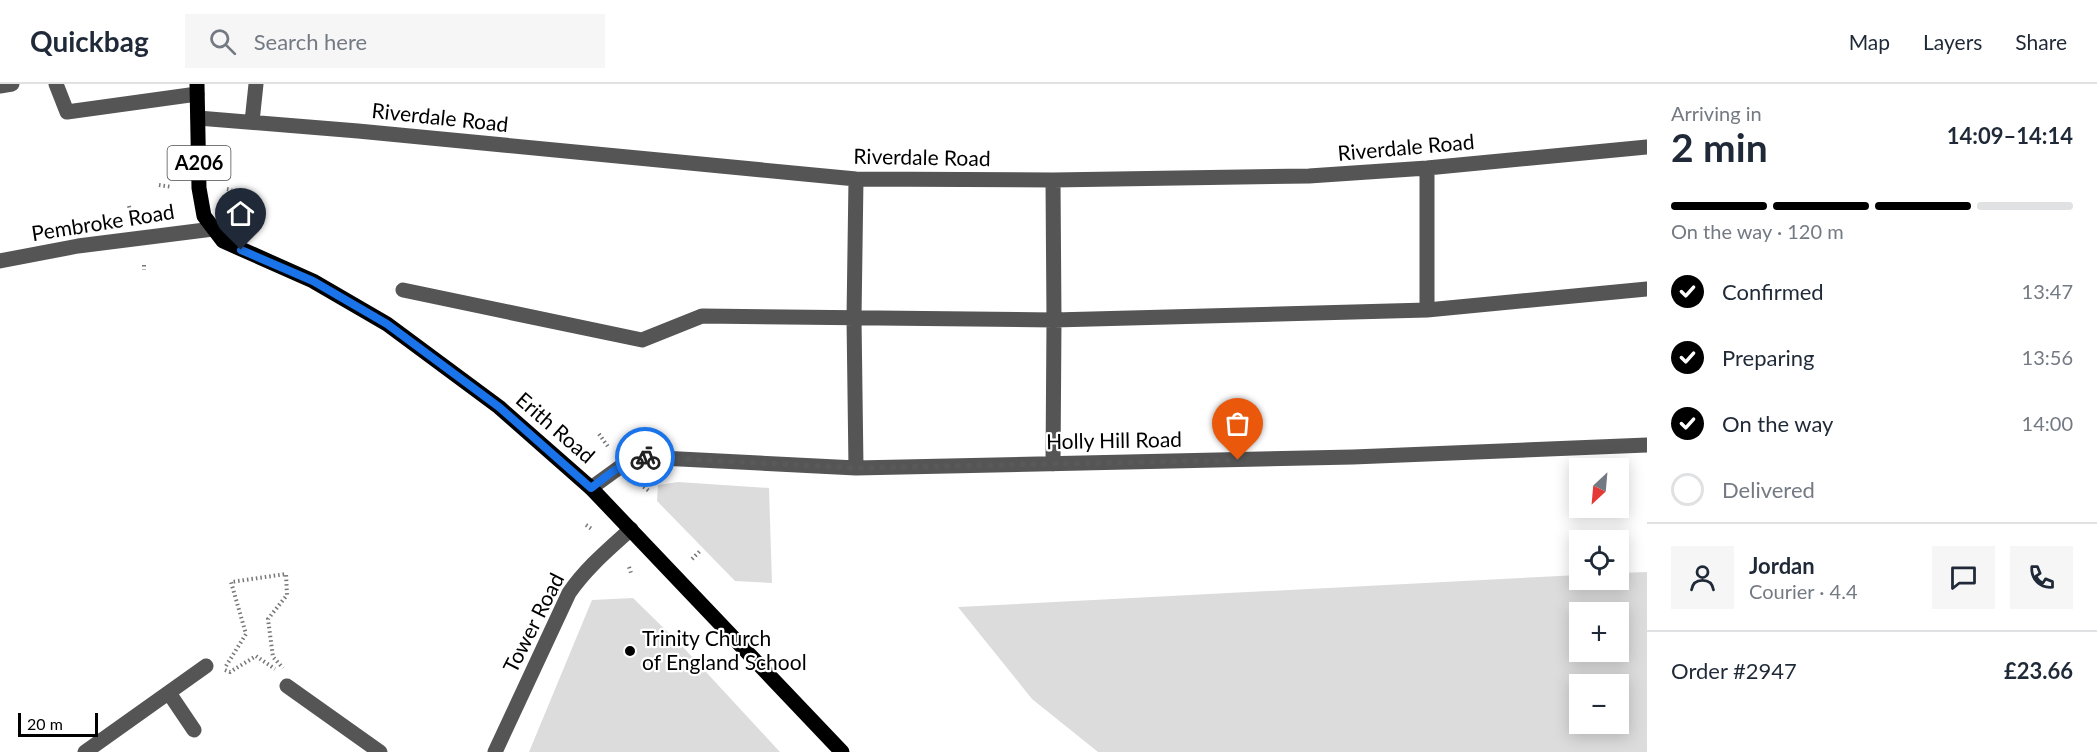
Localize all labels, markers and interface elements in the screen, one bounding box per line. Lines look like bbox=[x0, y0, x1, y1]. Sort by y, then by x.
search box bbox=[185, 14, 605, 68]
text: Quickbag bbox=[30, 24, 149, 58]
icon: search bbox=[206, 25, 239, 58]
text: Search here bbox=[254, 28, 367, 55]
text: Map bbox=[1849, 29, 1890, 54]
text: Layers bbox=[1923, 29, 1982, 54]
text: Share bbox=[2015, 29, 2067, 54]
street label: Riverdale Road bbox=[371, 97, 510, 136]
text: Arriving in bbox=[1671, 101, 1762, 125]
text: 14:09–14:14 bbox=[1947, 122, 2073, 149]
text: 2 min bbox=[1671, 124, 1768, 170]
street label: Riverdale Road bbox=[1336, 128, 1475, 165]
street label: Riverdale Road bbox=[853, 143, 991, 170]
road number: A206 bbox=[168, 146, 230, 180]
pin bbox=[215, 188, 266, 250]
icon: home bbox=[224, 197, 257, 230]
street label: Pembroke Road bbox=[29, 198, 176, 245]
text: On the way · 120 m bbox=[1671, 219, 1844, 243]
icon: check bbox=[1671, 275, 1704, 308]
text: Confirmed bbox=[1722, 278, 1824, 305]
text: 13:47 bbox=[2022, 279, 2073, 303]
icon: check bbox=[1671, 341, 1704, 374]
text: Preparing bbox=[1722, 344, 1814, 371]
text: 13:56 bbox=[2022, 345, 2073, 369]
street label: Erith Road bbox=[512, 386, 600, 468]
pin bbox=[1212, 398, 1263, 460]
icon: bag bbox=[1221, 407, 1254, 440]
icon: check bbox=[1671, 407, 1704, 440]
text: On the way bbox=[1722, 410, 1833, 437]
text: 14:00 bbox=[2022, 411, 2073, 435]
street label: Holly Hill Road bbox=[1046, 426, 1182, 453]
courier bbox=[615, 427, 675, 487]
icon: bike bbox=[629, 441, 662, 474]
north arrow bbox=[1569, 458, 1629, 518]
map controls bbox=[1569, 458, 1629, 734]
text: Delivered bbox=[1722, 476, 1815, 503]
button: locate bbox=[1569, 530, 1629, 590]
button: person bbox=[1671, 546, 1734, 609]
button: chat bbox=[1932, 546, 1995, 609]
button: phone bbox=[2010, 546, 2073, 609]
text: Jordan bbox=[1749, 552, 1815, 579]
street label: Tower Road bbox=[497, 568, 568, 676]
text: Courier · 4.4 bbox=[1749, 579, 1858, 603]
button: + bbox=[1569, 602, 1629, 662]
place label: Trinity Church of England School bbox=[642, 625, 807, 674]
marker: Trinity Church of England School bbox=[623, 644, 637, 658]
text: Order #2947 bbox=[1671, 657, 1797, 684]
text: £23.66 bbox=[2004, 657, 2073, 684]
button: − bbox=[1569, 674, 1629, 734]
scale bar bbox=[18, 710, 98, 738]
text: 20 m bbox=[27, 714, 63, 733]

